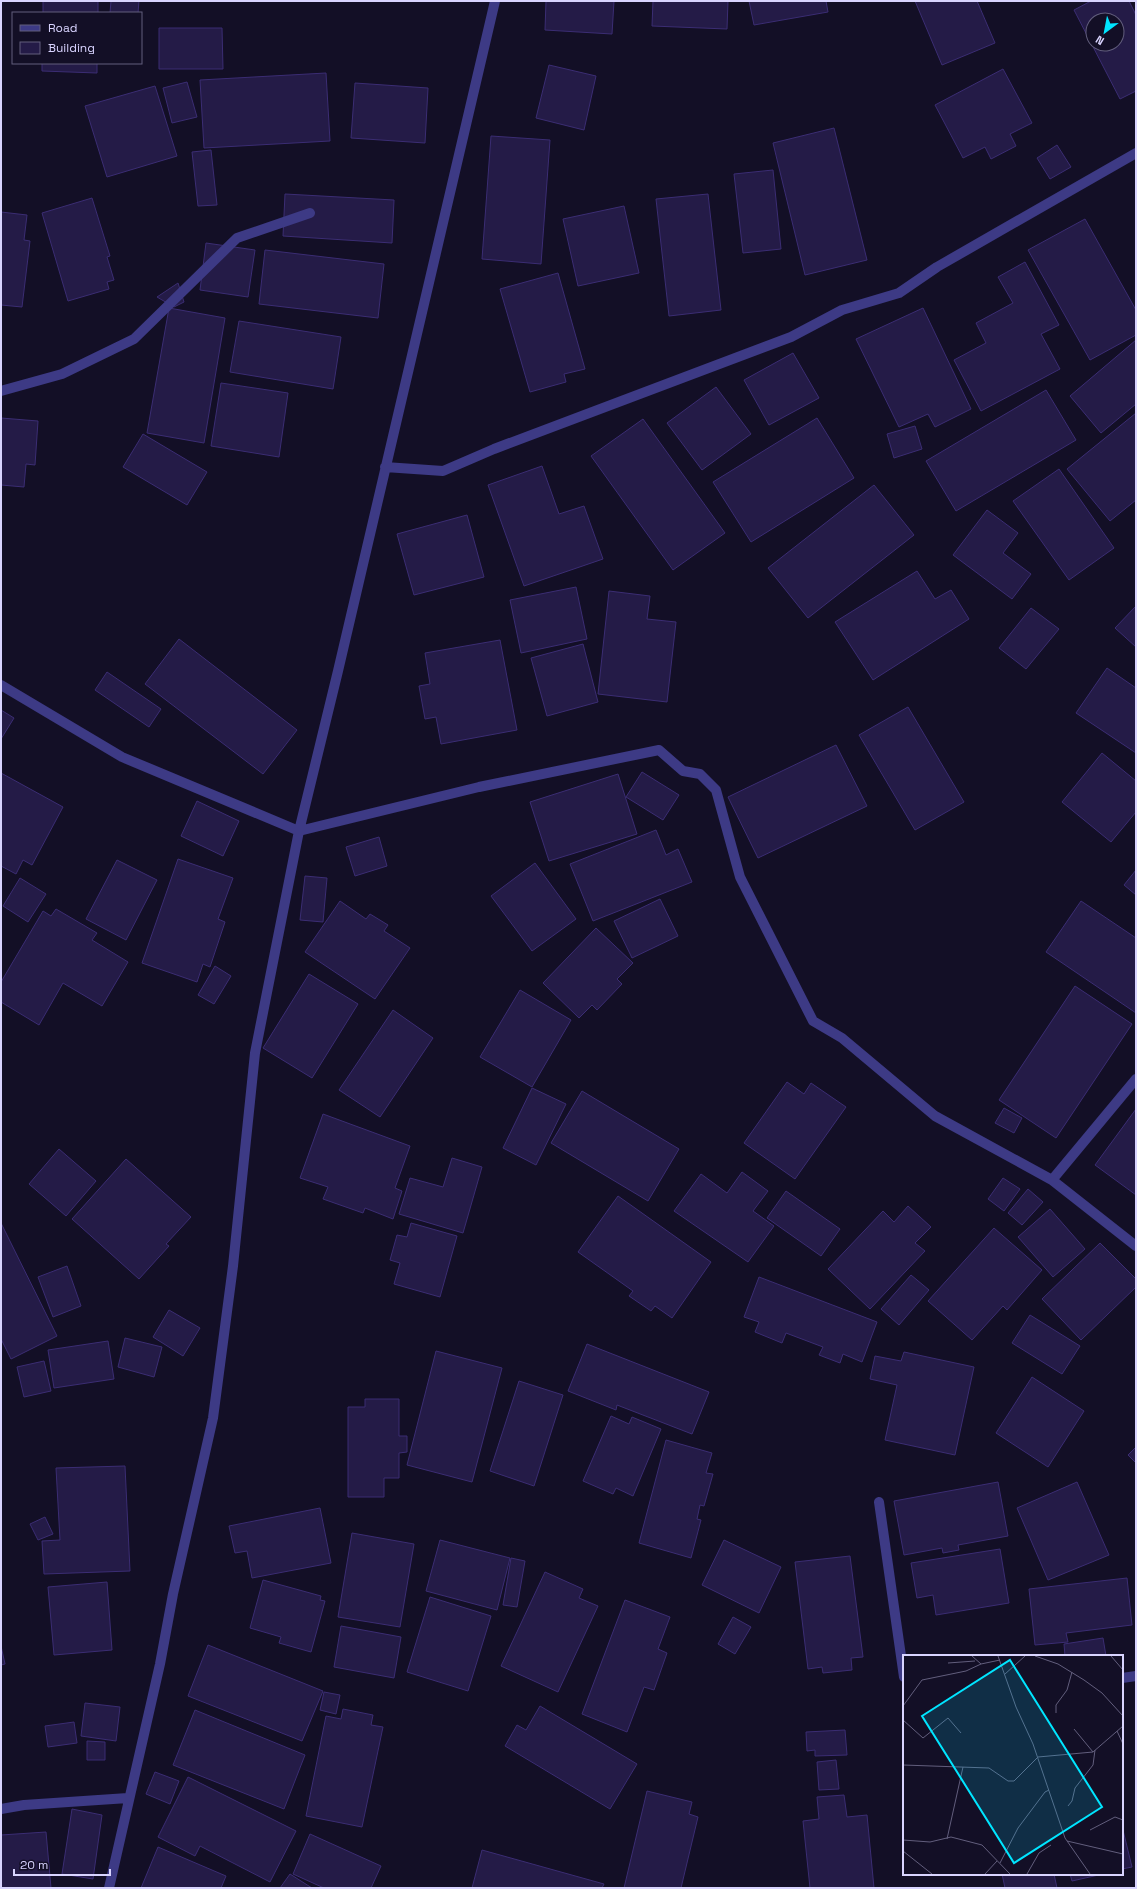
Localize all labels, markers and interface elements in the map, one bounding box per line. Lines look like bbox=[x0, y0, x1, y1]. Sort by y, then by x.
legend bbox=[12, 12, 142, 64]
north arrow bbox=[1085, 12, 1125, 52]
text: Road bbox=[48, 20, 77, 36]
text: N bbox=[1093, 33, 1107, 48]
text: Building bbox=[48, 40, 95, 56]
inset map bbox=[903, 1655, 1123, 1875]
scale bar bbox=[14, 1851, 110, 1877]
text: 20 m bbox=[20, 1857, 48, 1873]

